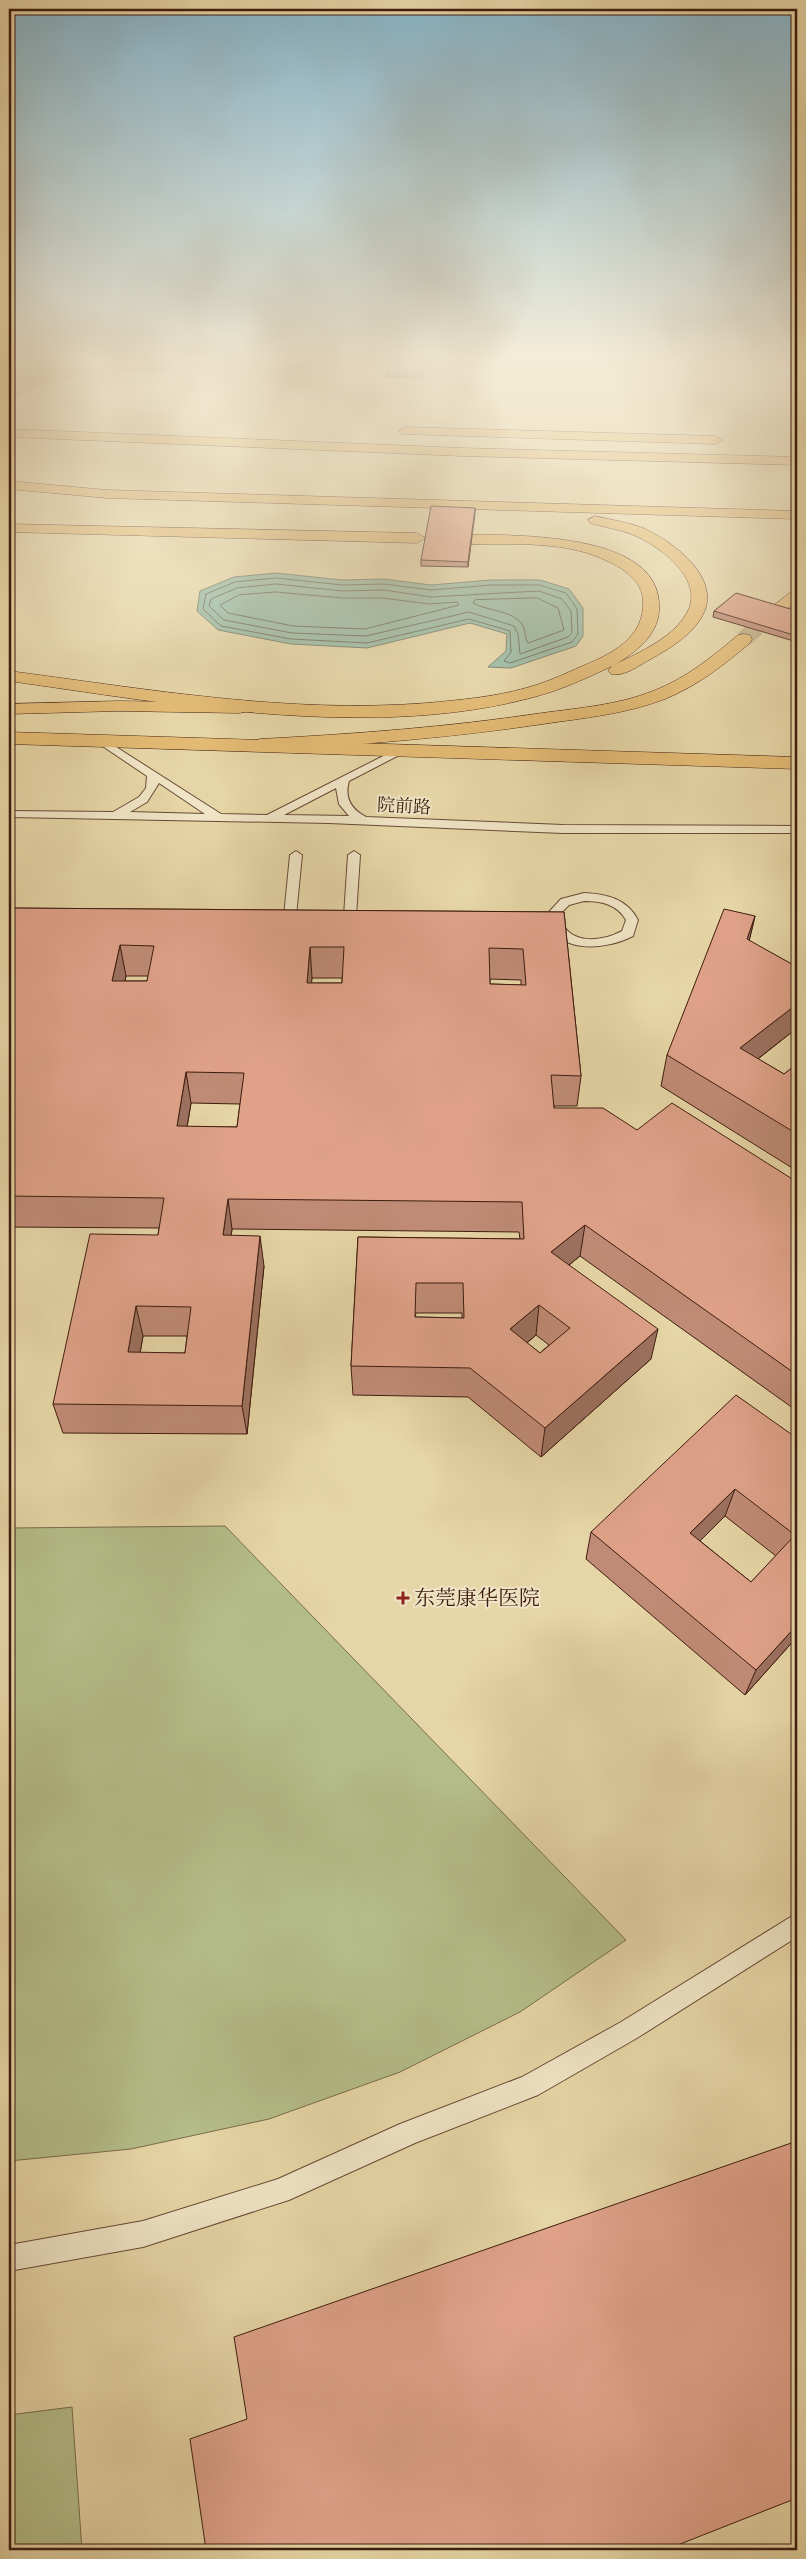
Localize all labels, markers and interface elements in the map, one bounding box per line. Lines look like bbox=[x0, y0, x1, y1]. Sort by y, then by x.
street label: 院前路 bbox=[376, 794, 432, 819]
place label: 东莞康华医院 bbox=[414, 1585, 540, 1612]
marker: 东莞康华医院 bbox=[396, 1591, 410, 1605]

